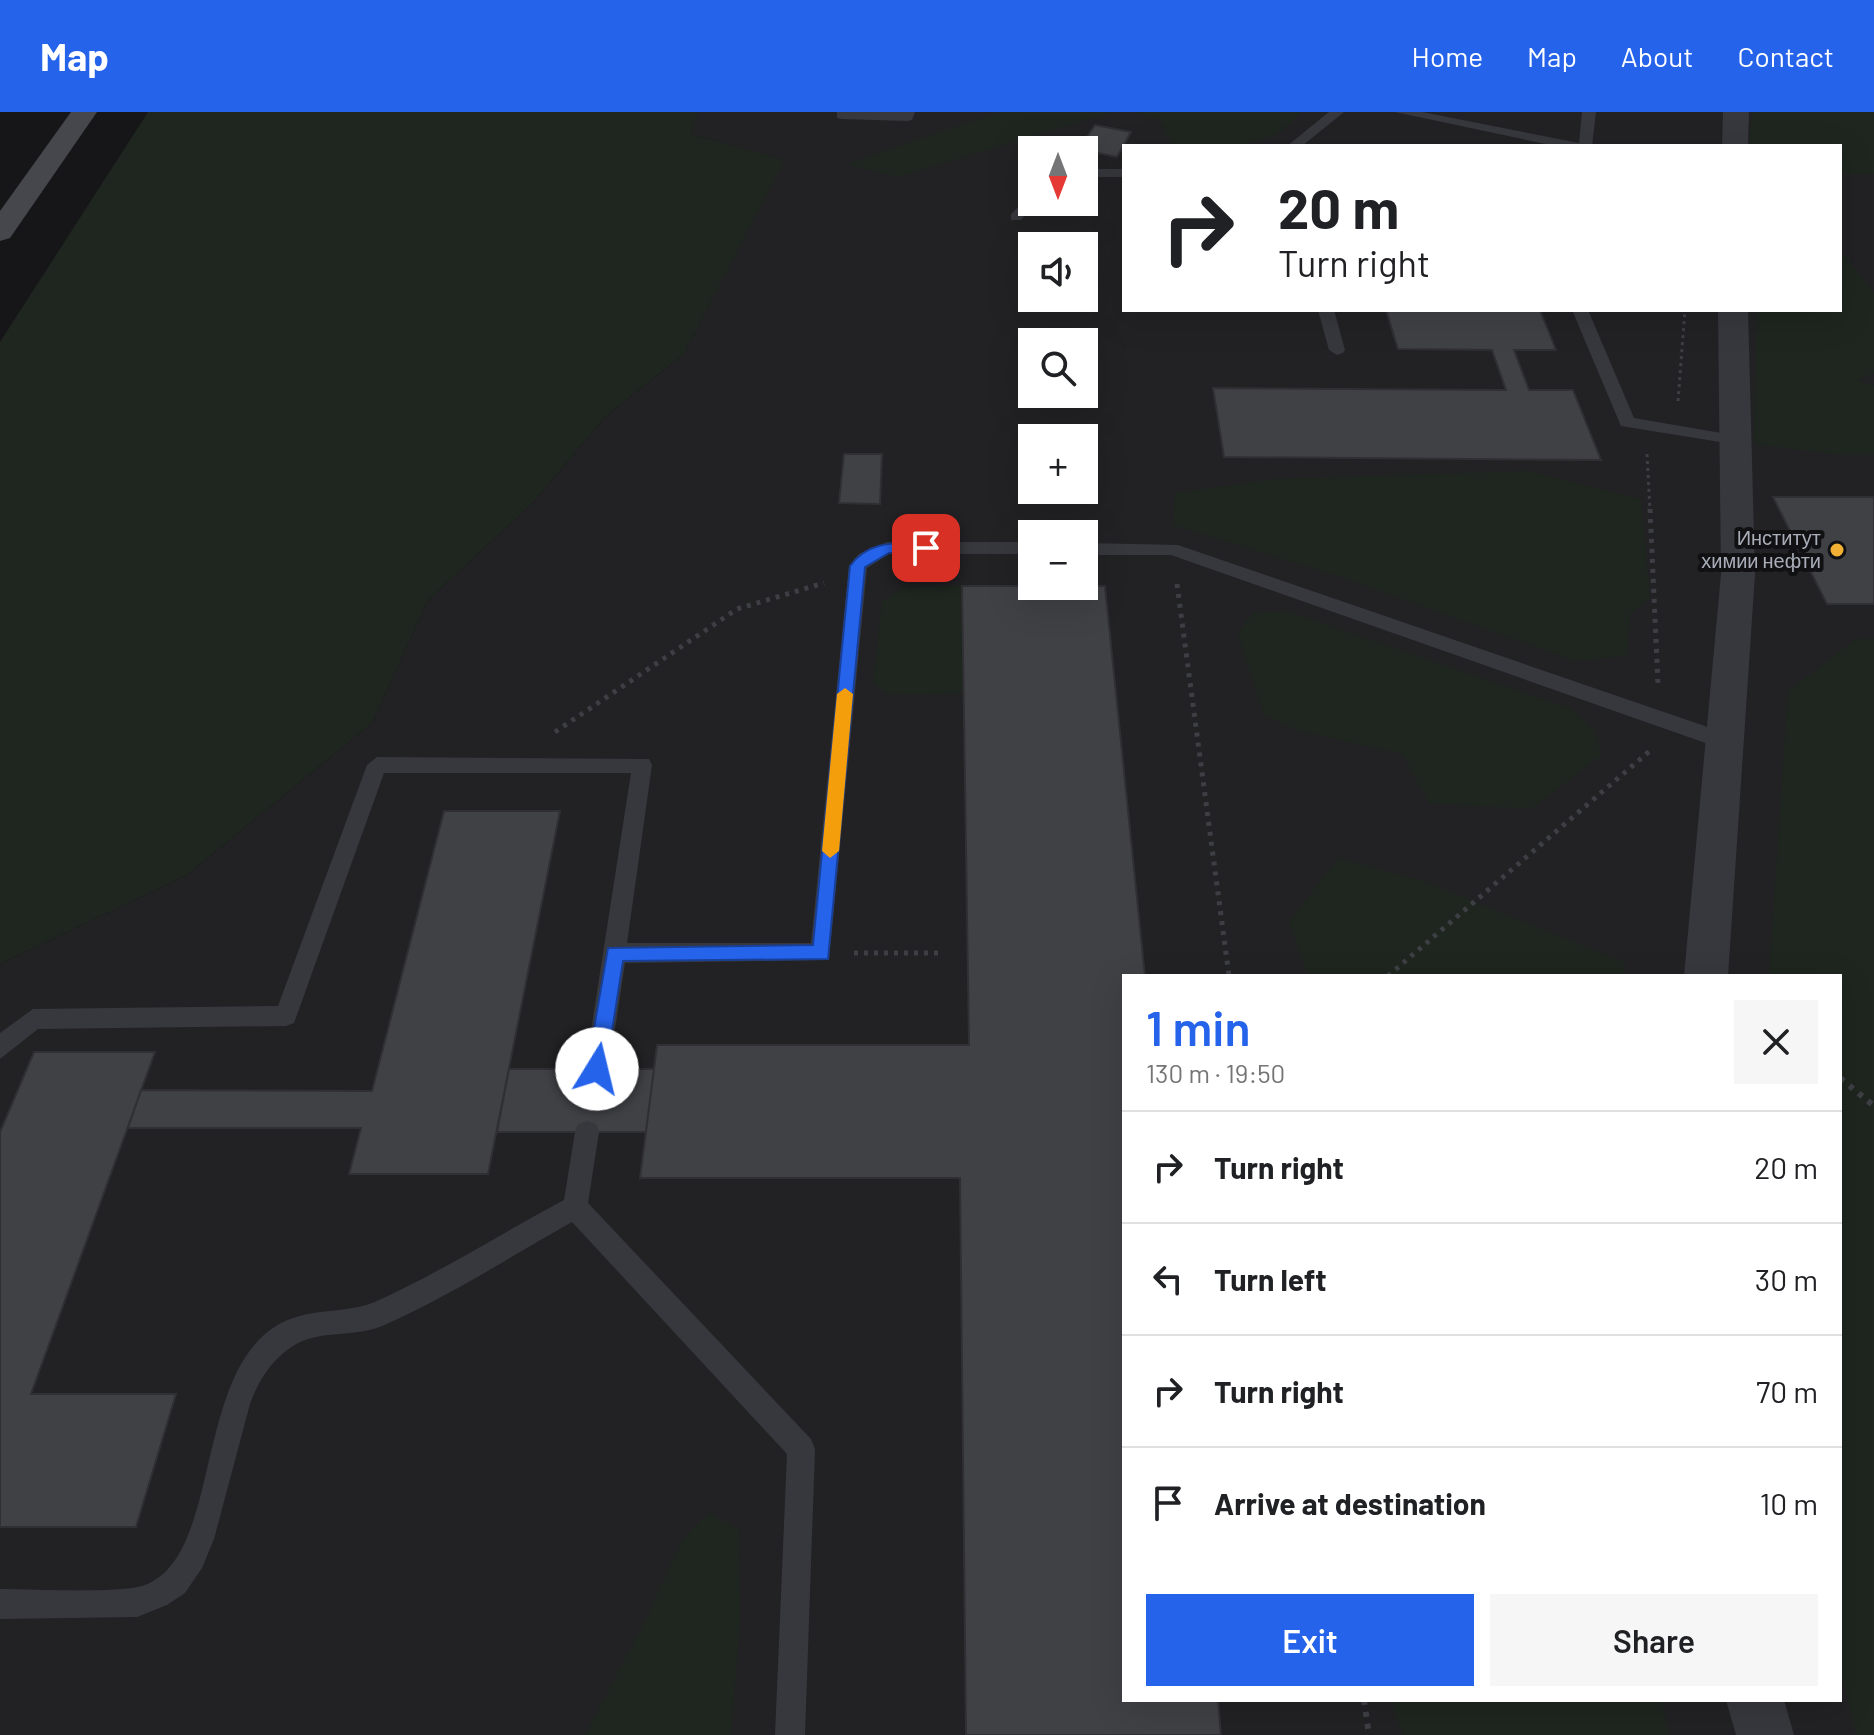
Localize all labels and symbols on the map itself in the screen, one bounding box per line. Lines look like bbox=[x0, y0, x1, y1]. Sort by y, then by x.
north arrow bbox=[1018, 136, 1098, 216]
pin bbox=[892, 514, 960, 582]
place label: Институт химии нефти bbox=[1701, 525, 1821, 572]
marker: Институт химии нефти bbox=[1828, 541, 1846, 559]
position arrow bbox=[555, 1027, 639, 1111]

